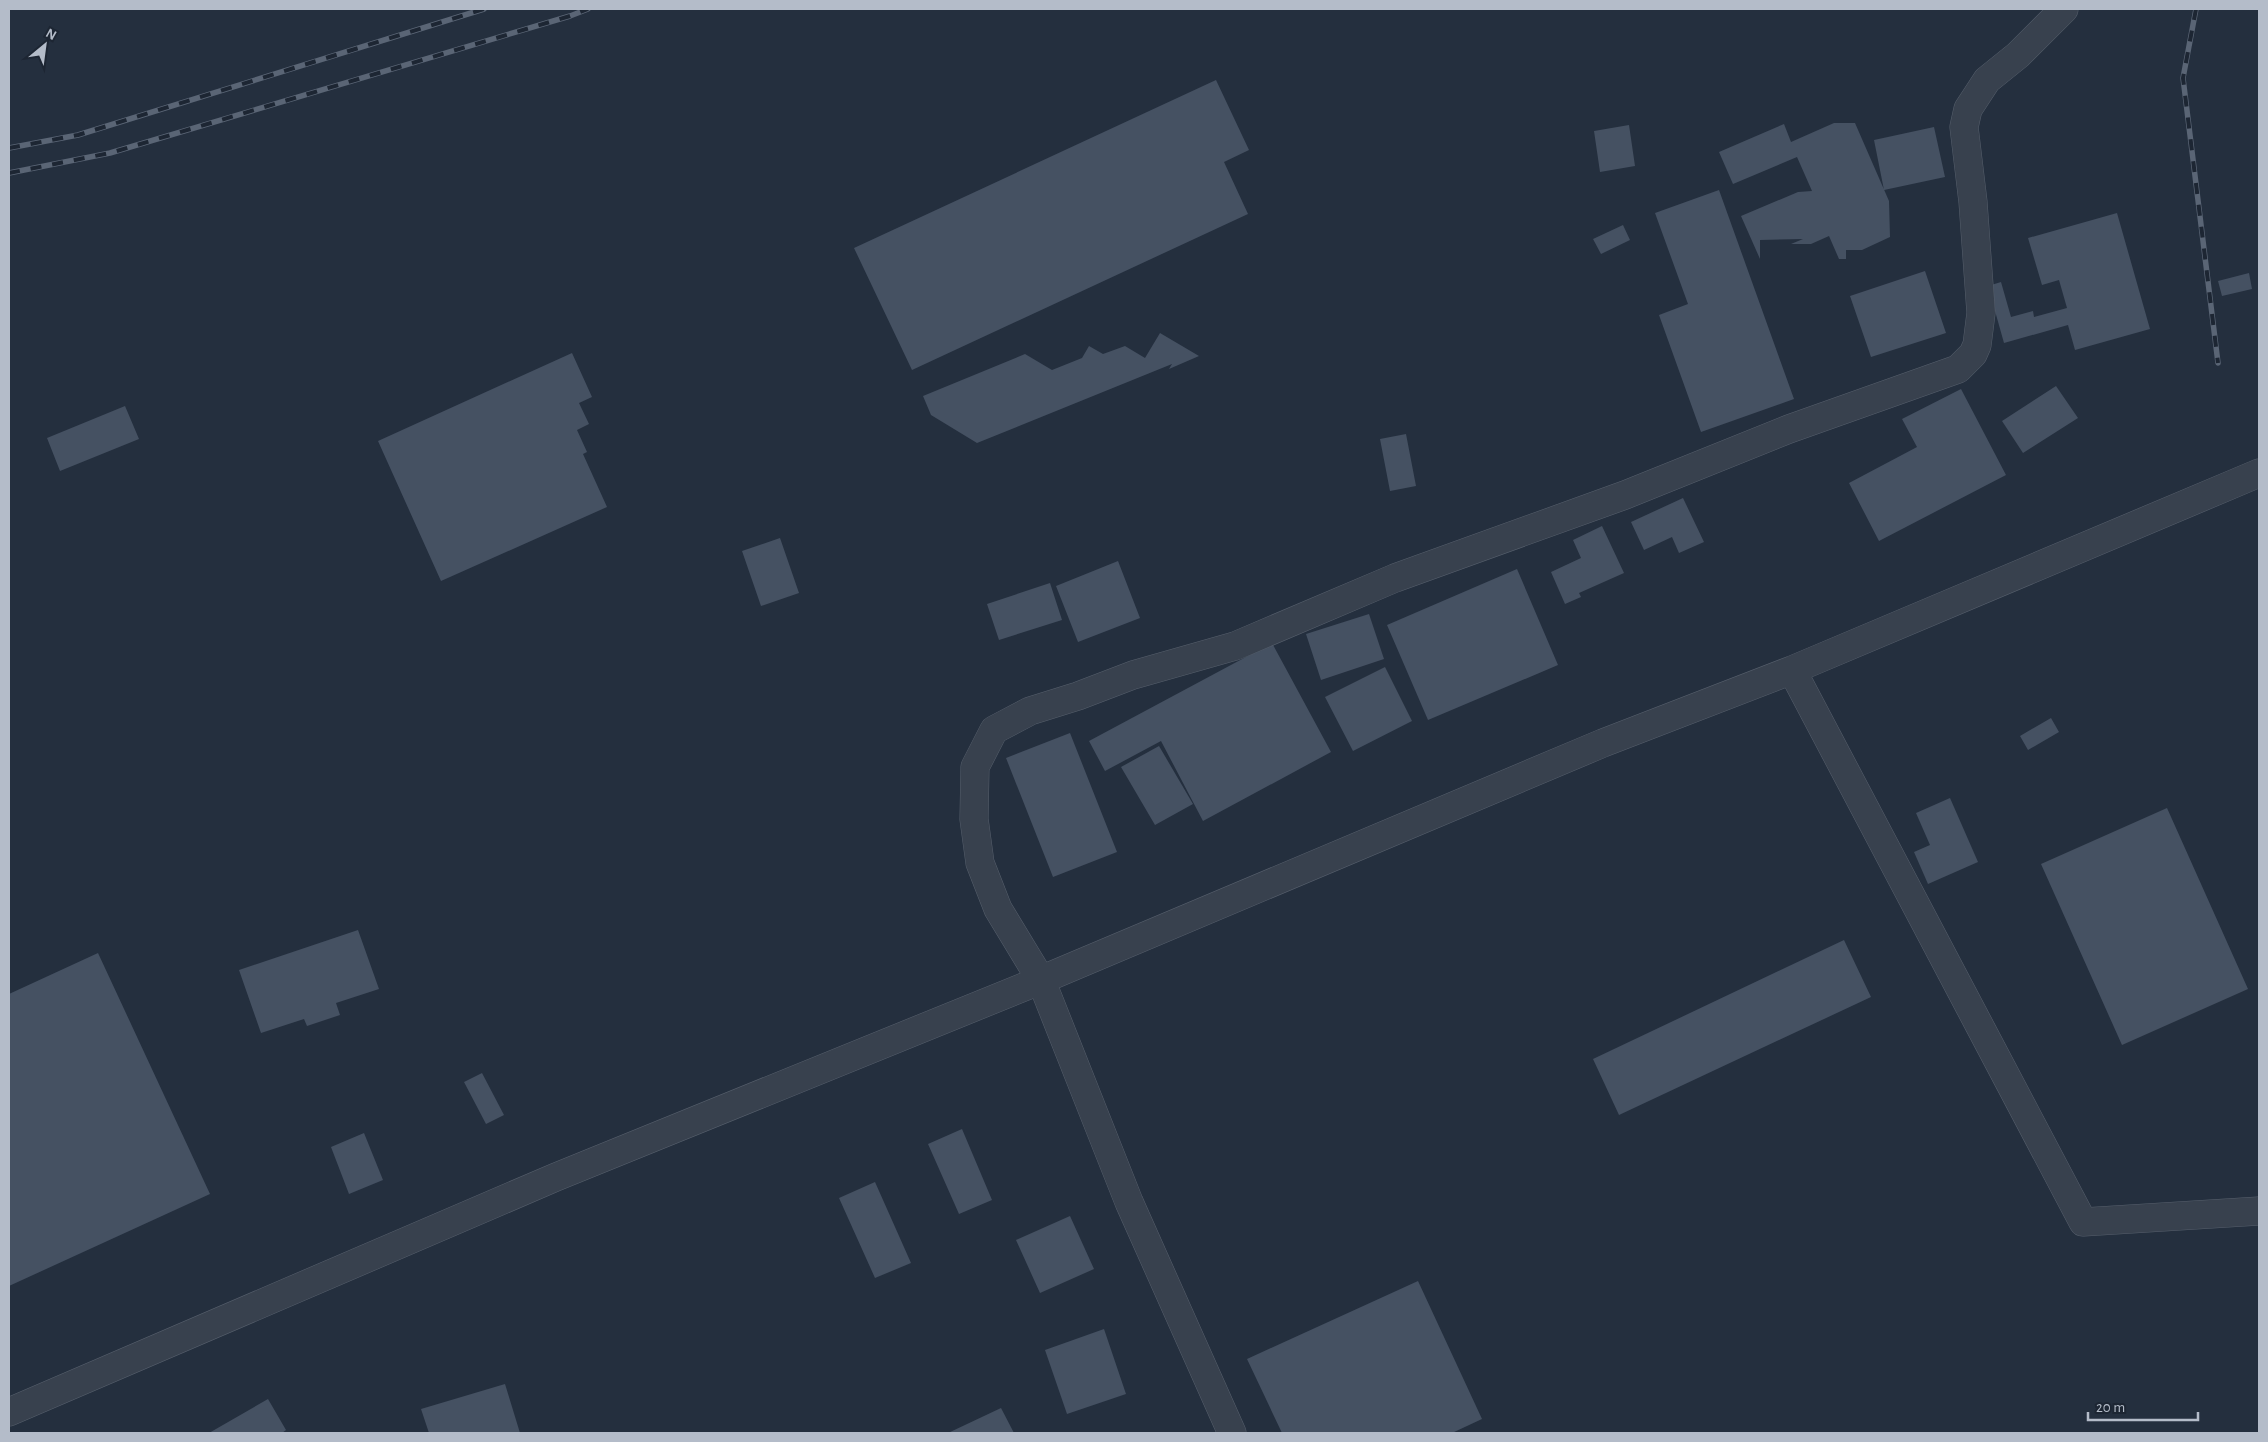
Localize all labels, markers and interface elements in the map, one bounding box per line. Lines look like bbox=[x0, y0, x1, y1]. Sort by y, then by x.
north arrow bbox=[20, 20, 70, 70]
text: N bbox=[43, 26, 58, 43]
scale bar bbox=[2088, 1390, 2198, 1422]
text: 20 m bbox=[2096, 1400, 2125, 1415]

